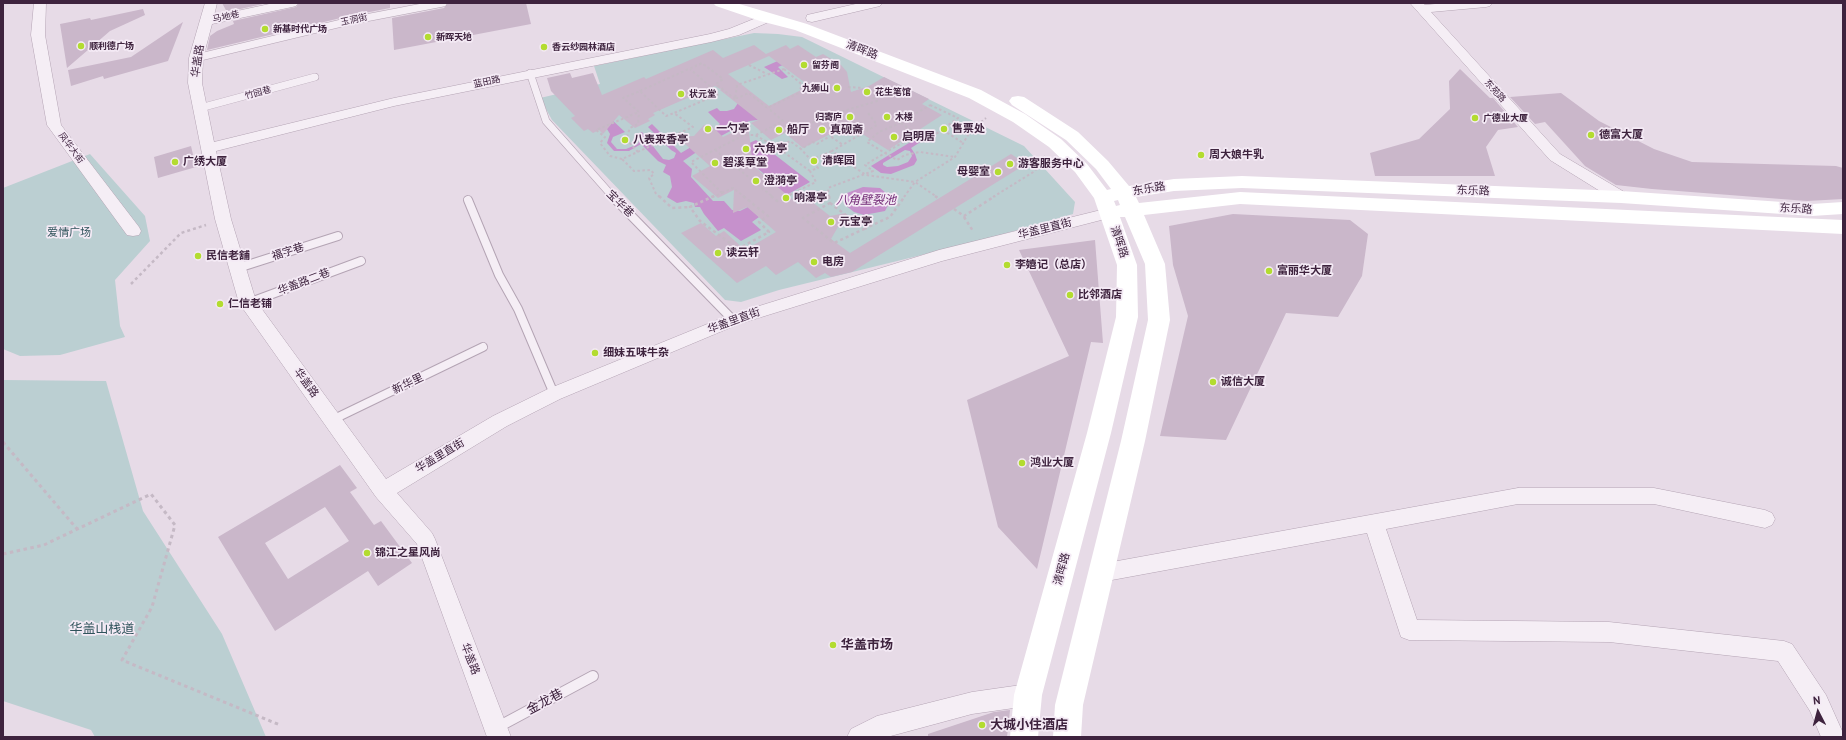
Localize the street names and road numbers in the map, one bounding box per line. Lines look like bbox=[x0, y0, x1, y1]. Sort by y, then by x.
street label: 马地巷 bbox=[212, 9, 240, 25]
street label: 玉洞街 bbox=[340, 12, 368, 28]
street label: 清晖路 bbox=[844, 38, 880, 62]
street label: 华盖路 bbox=[189, 44, 207, 78]
street label: 蓝田路 bbox=[473, 74, 501, 90]
street label: 东苑路 bbox=[1482, 77, 1508, 105]
street label: 竹园巷 bbox=[244, 84, 272, 102]
street label: 凤华大街 bbox=[56, 130, 86, 166]
street label: 东乐路 bbox=[1132, 180, 1166, 198]
street label: 东乐路 bbox=[1456, 184, 1490, 198]
street label: 宝华巷 bbox=[604, 188, 636, 220]
street label: 东乐路 bbox=[1779, 202, 1813, 216]
street label: 华盖里直街 bbox=[1017, 216, 1073, 242]
street label: 清晖路 bbox=[1107, 224, 1131, 260]
street label: 福字巷 bbox=[270, 241, 306, 263]
street label: 华盖路二巷 bbox=[276, 266, 332, 298]
street label: 华盖里直街 bbox=[706, 305, 762, 337]
street label: 华盖路 bbox=[291, 366, 321, 400]
street label: 新华里 bbox=[390, 371, 426, 397]
street label: 华盖里直街 bbox=[413, 436, 467, 476]
street label: 清晖路 bbox=[1051, 551, 1073, 587]
street label: 华盖路 bbox=[458, 641, 482, 677]
street label: 金龙巷 bbox=[524, 686, 566, 718]

